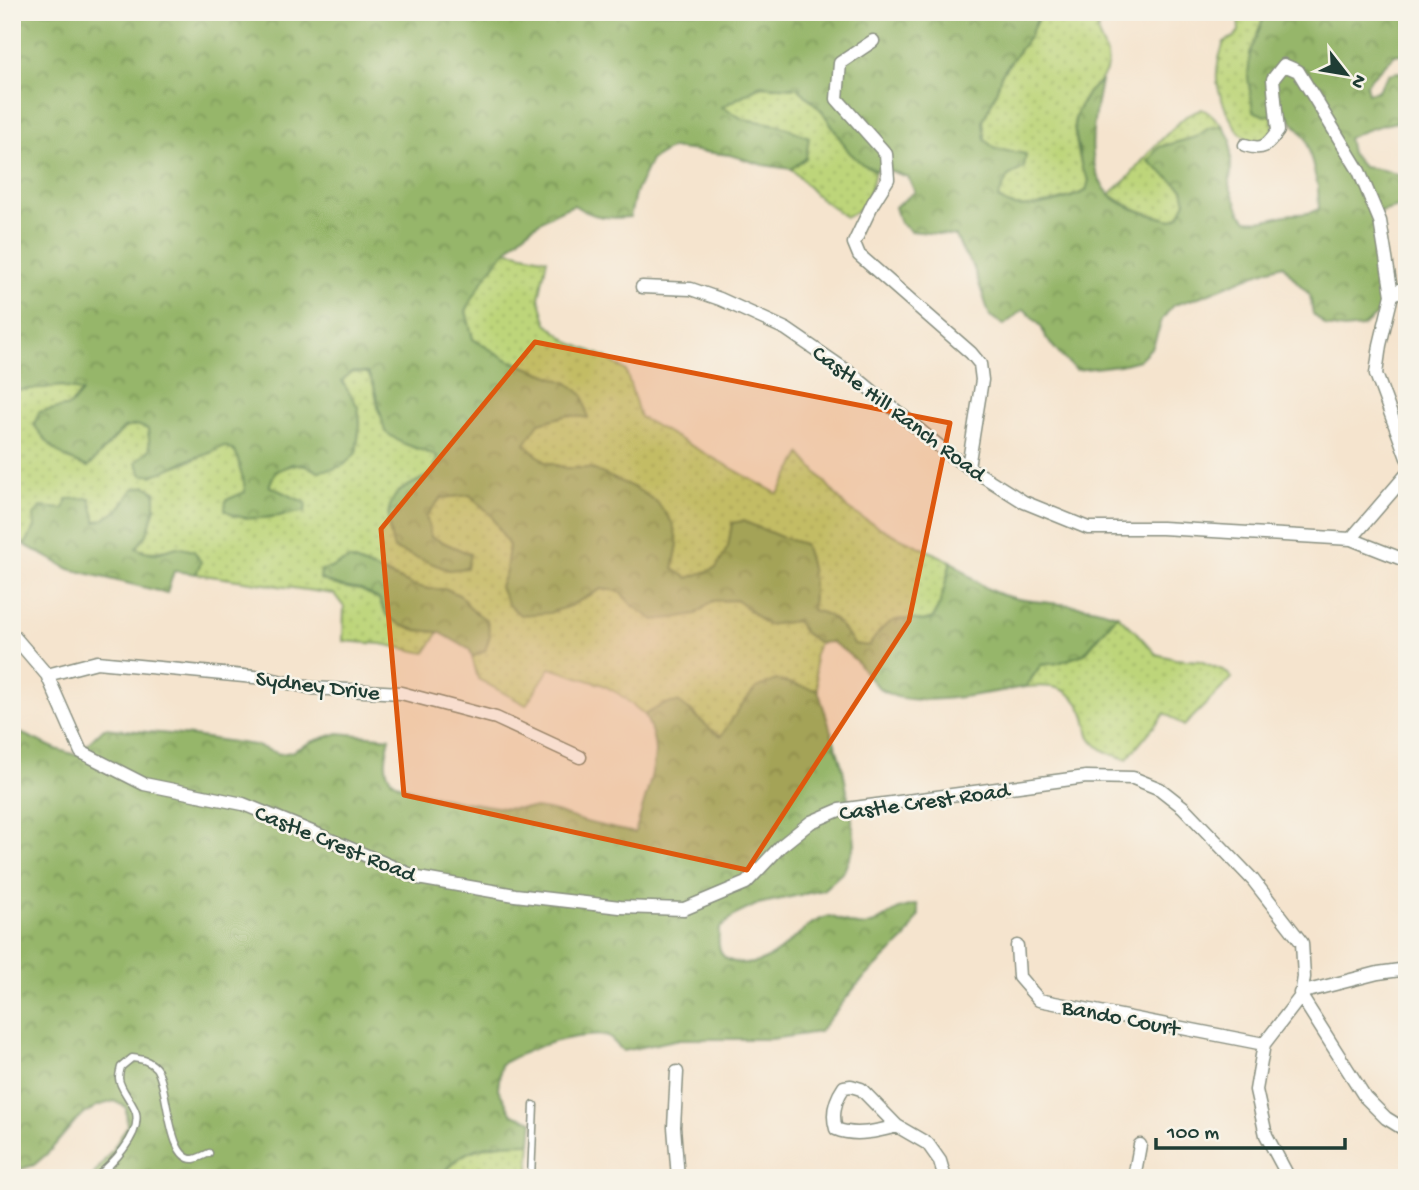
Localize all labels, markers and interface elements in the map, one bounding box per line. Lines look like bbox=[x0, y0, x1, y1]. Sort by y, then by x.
north arrow bbox=[1310, 38, 1380, 108]
text: N bbox=[1345, 70, 1371, 92]
street label: Castle Hill Ranch Road bbox=[806, 341, 991, 490]
street label: Sydney Drive bbox=[254, 666, 382, 709]
street label: Castle Crest Road bbox=[838, 778, 1013, 829]
street label: Castle Crest Road bbox=[250, 801, 421, 890]
street label: Bando Court bbox=[1058, 995, 1183, 1044]
scale bar bbox=[1156, 1106, 1346, 1150]
text: 100 m bbox=[1166, 1122, 1219, 1147]

